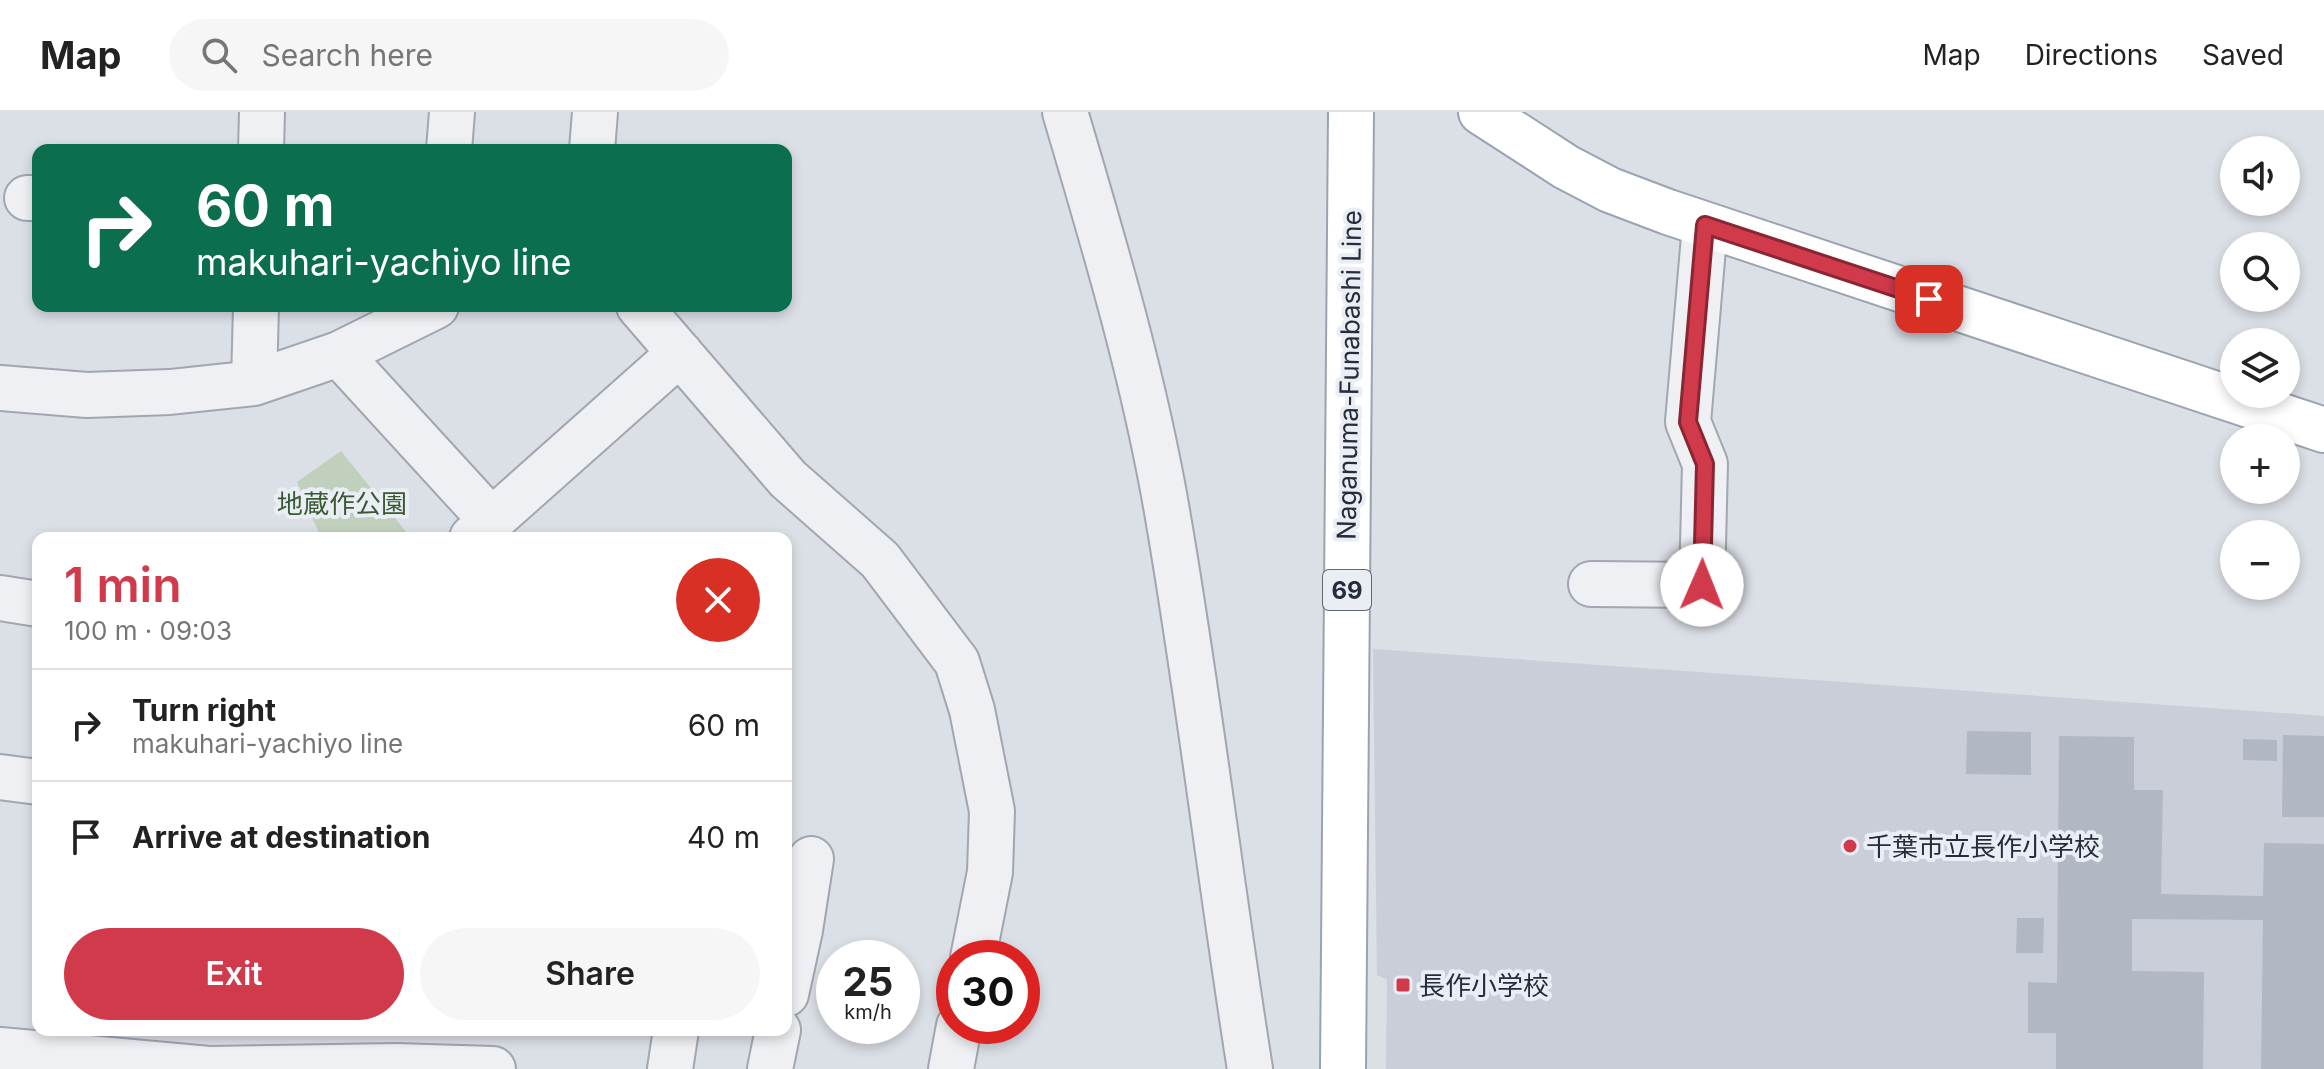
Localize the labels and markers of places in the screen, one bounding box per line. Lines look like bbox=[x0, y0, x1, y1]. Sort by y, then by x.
pin bbox=[1895, 265, 1963, 333]
place label: 千葉市立長作小学校 bbox=[1866, 831, 2100, 862]
marker: 千葉市立長作小学校 bbox=[1841, 837, 1859, 855]
place label: 長作小学校 bbox=[1419, 970, 1549, 1001]
marker: 長作小学校 bbox=[1394, 976, 1412, 994]

